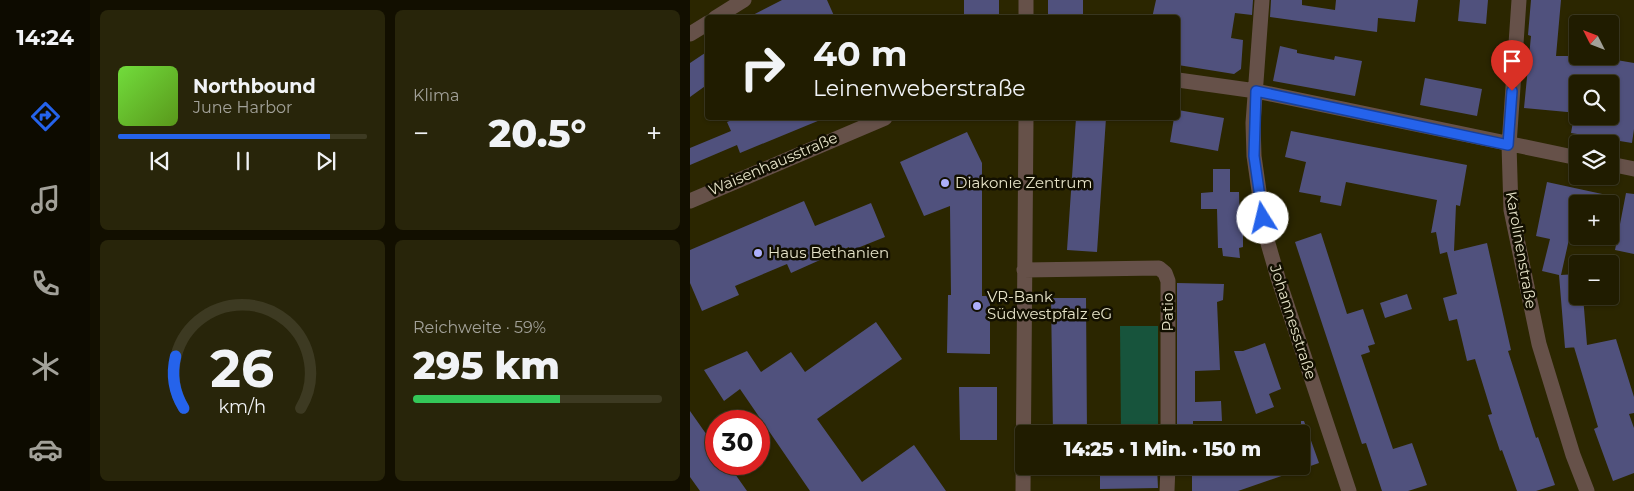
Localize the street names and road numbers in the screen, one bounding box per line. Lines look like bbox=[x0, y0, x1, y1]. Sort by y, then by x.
street label: Waisenhausstraße bbox=[705, 128, 840, 199]
street label: Karolinenstraße bbox=[1502, 190, 1541, 310]
street label: Johannesstraße bbox=[1266, 261, 1321, 382]
street label: Patio bbox=[1158, 293, 1177, 331]

